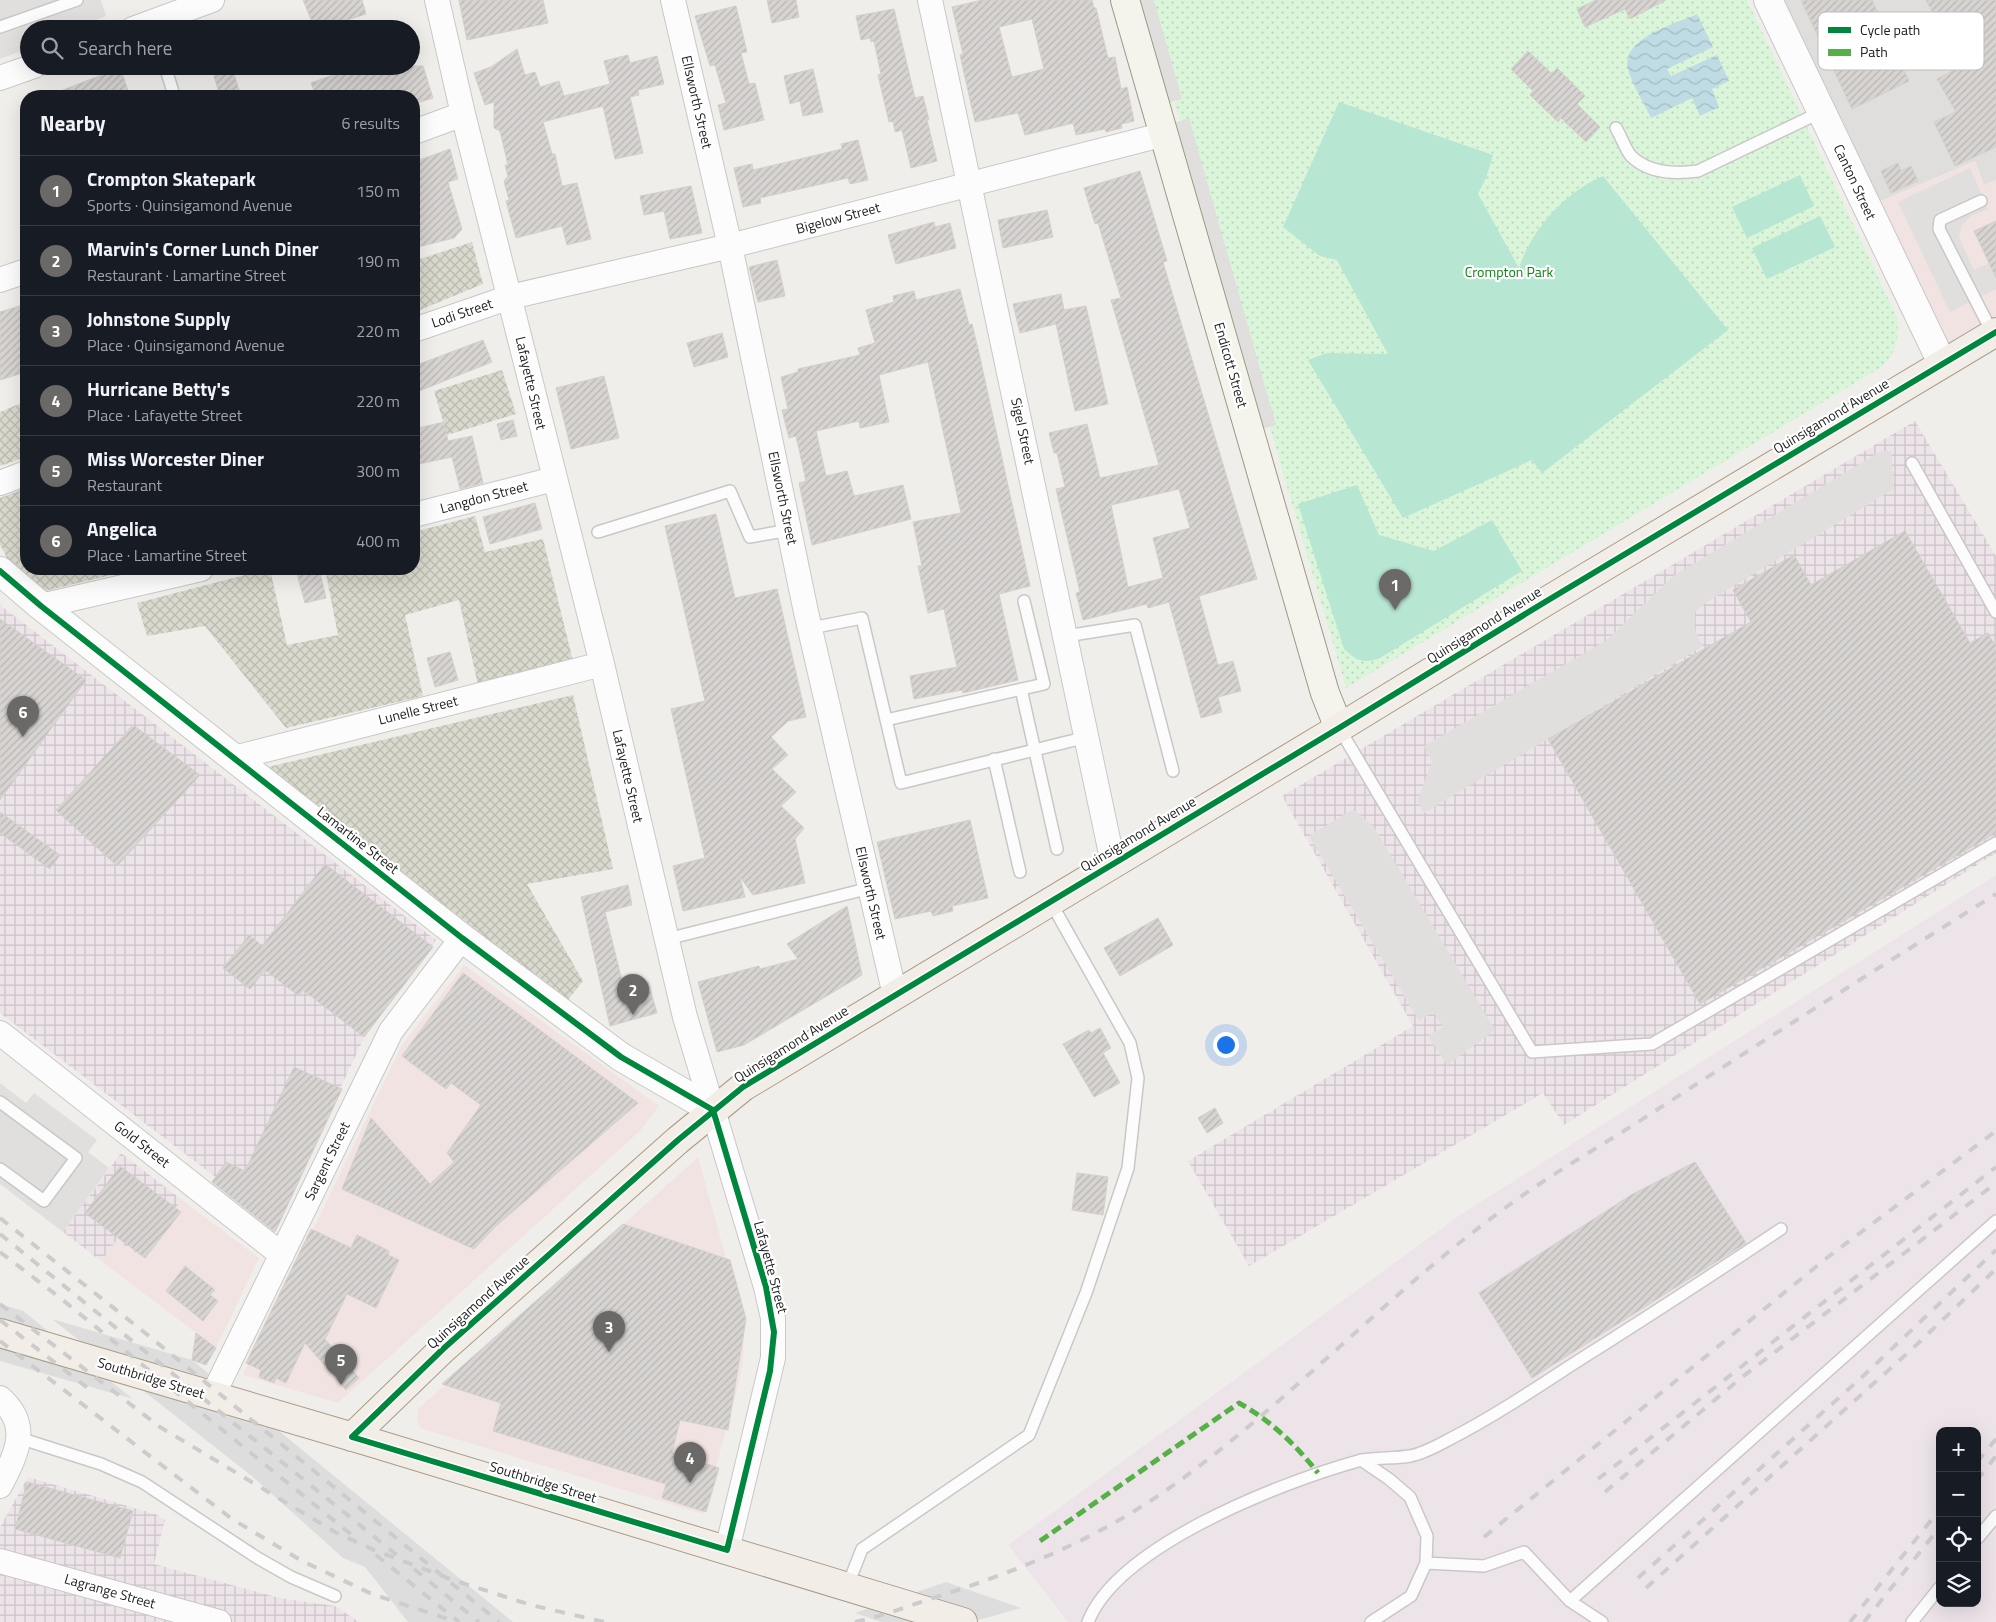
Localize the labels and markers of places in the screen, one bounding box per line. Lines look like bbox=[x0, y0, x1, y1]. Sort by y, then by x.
pin: 1 bbox=[1379, 569, 1411, 610]
pin: 6 bbox=[7, 696, 39, 737]
pin: 2 bbox=[617, 974, 649, 1015]
pin: 3 bbox=[593, 1311, 625, 1352]
pin: 5 bbox=[325, 1344, 357, 1385]
pin: 4 bbox=[674, 1442, 706, 1483]

